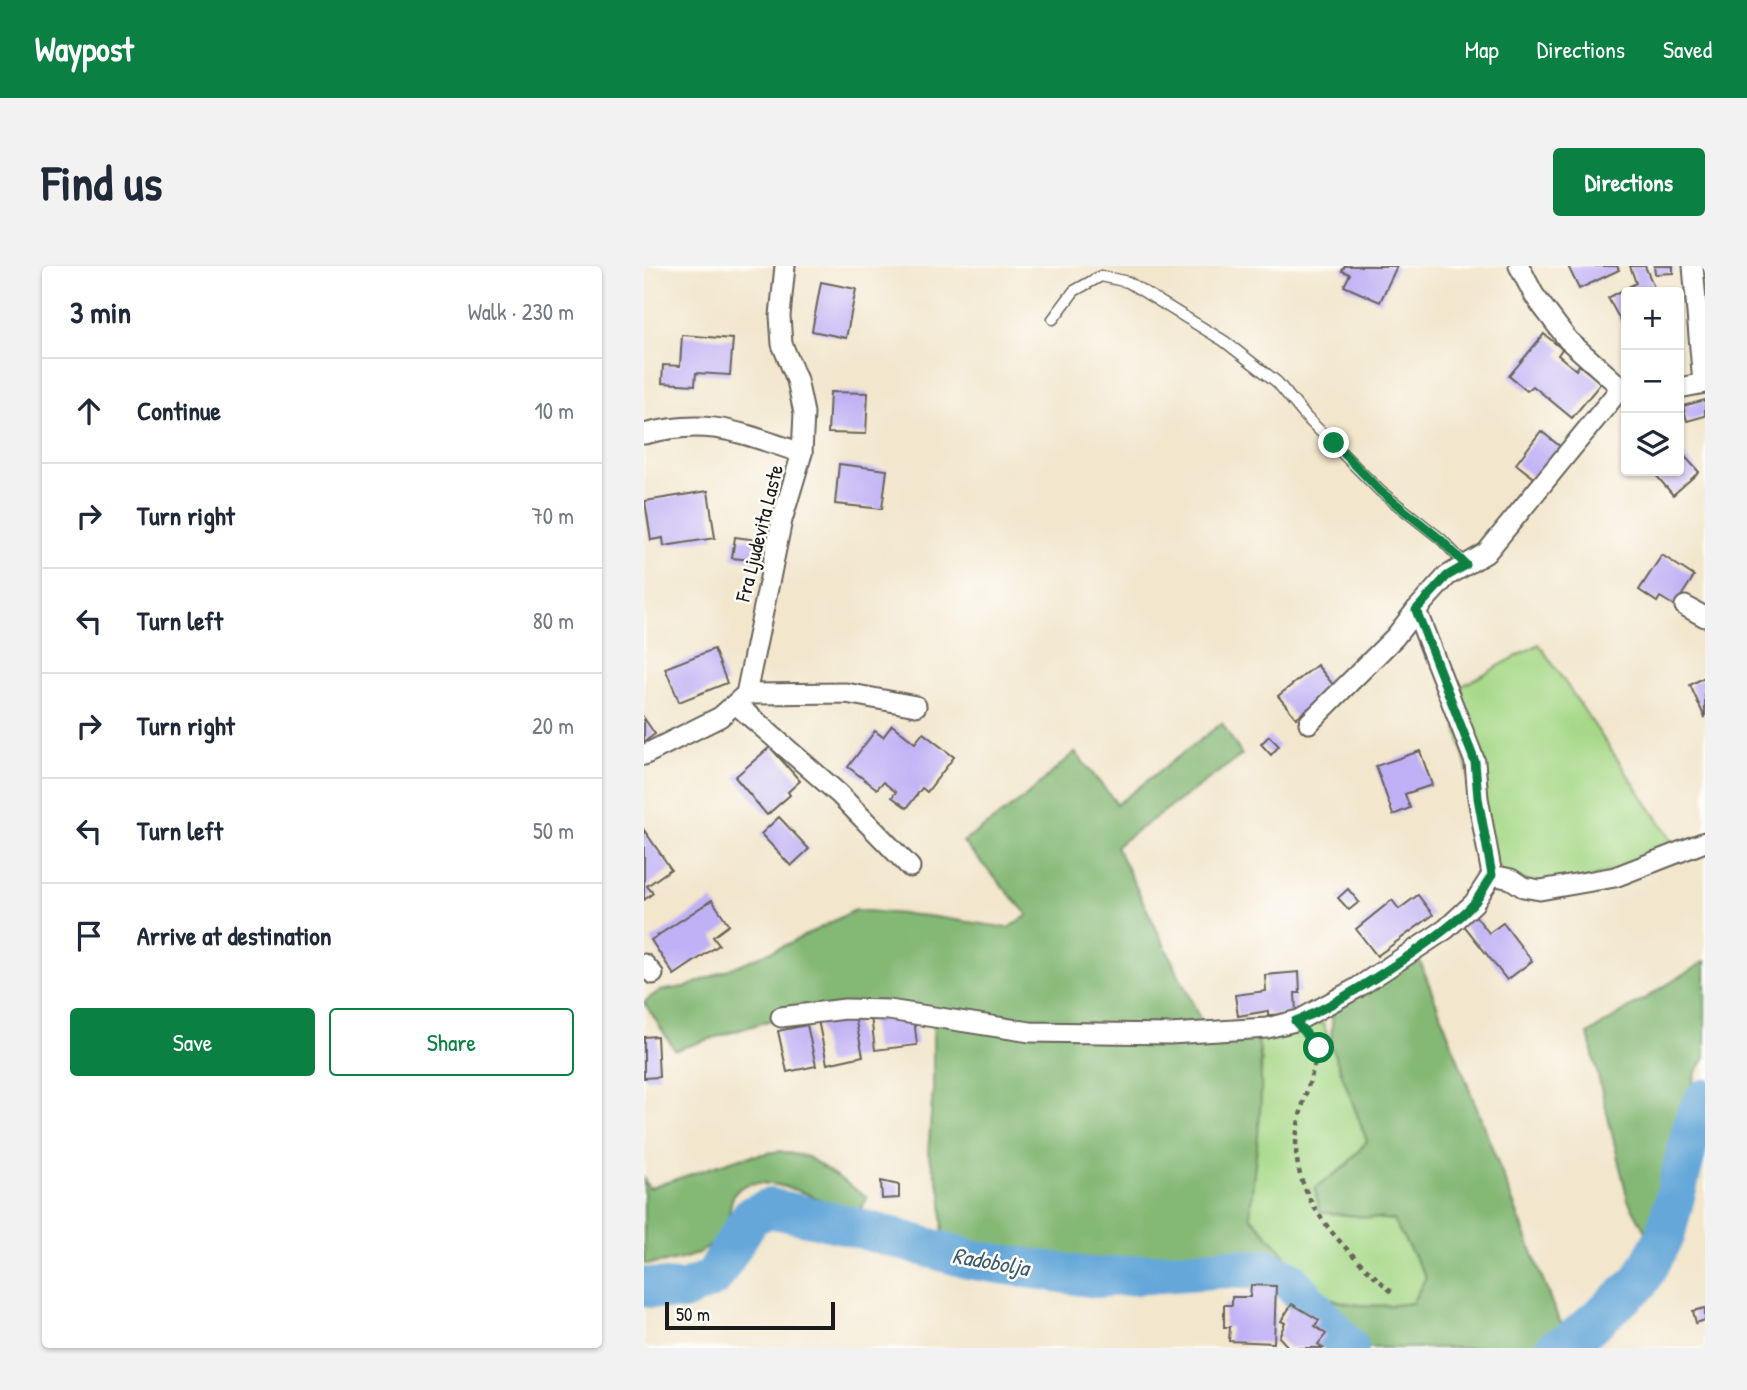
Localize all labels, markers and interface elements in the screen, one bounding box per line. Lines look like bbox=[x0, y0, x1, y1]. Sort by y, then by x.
text: Waypost bbox=[35, 27, 134, 71]
text: Map bbox=[1465, 33, 1499, 65]
text: Directions bbox=[1537, 33, 1625, 65]
text: Saved bbox=[1663, 33, 1712, 65]
button: Directions bbox=[1553, 148, 1705, 216]
text: Find us bbox=[42, 149, 162, 215]
map controls bbox=[1621, 287, 1684, 476]
button: + bbox=[1621, 287, 1684, 350]
text: 3 min bbox=[70, 292, 131, 332]
text: Walk · 230 m bbox=[468, 296, 574, 327]
button: − bbox=[1621, 350, 1684, 413]
icon: ahead bbox=[70, 392, 108, 430]
text: Continue bbox=[137, 393, 221, 428]
text: 10 m bbox=[534, 395, 574, 426]
button: layers bbox=[1621, 413, 1684, 476]
route end bbox=[1318, 427, 1349, 458]
street label: Fra Ljudevita Laste bbox=[728, 462, 790, 605]
icon: right bbox=[70, 497, 108, 535]
text: Turn right bbox=[137, 498, 235, 533]
text: 70 m bbox=[531, 500, 574, 531]
icon: left bbox=[70, 602, 108, 640]
text: Turn left bbox=[137, 603, 223, 638]
text: 80 m bbox=[533, 605, 574, 636]
icon: right bbox=[70, 707, 108, 745]
text: Turn right bbox=[137, 708, 235, 743]
text: 20 m bbox=[532, 710, 574, 741]
icon: left bbox=[70, 812, 108, 850]
text: Turn left bbox=[137, 813, 223, 848]
text: 50 m bbox=[533, 815, 574, 846]
icon: arrive bbox=[70, 917, 108, 955]
text: Arrive at destination bbox=[137, 918, 332, 953]
button: Save bbox=[70, 1008, 315, 1076]
button: Share bbox=[329, 1008, 574, 1076]
route start bbox=[1303, 1032, 1334, 1063]
water label: Radobolja bbox=[950, 1239, 1034, 1283]
scale bar bbox=[665, 1299, 835, 1331]
text: 50 m bbox=[676, 1301, 710, 1327]

